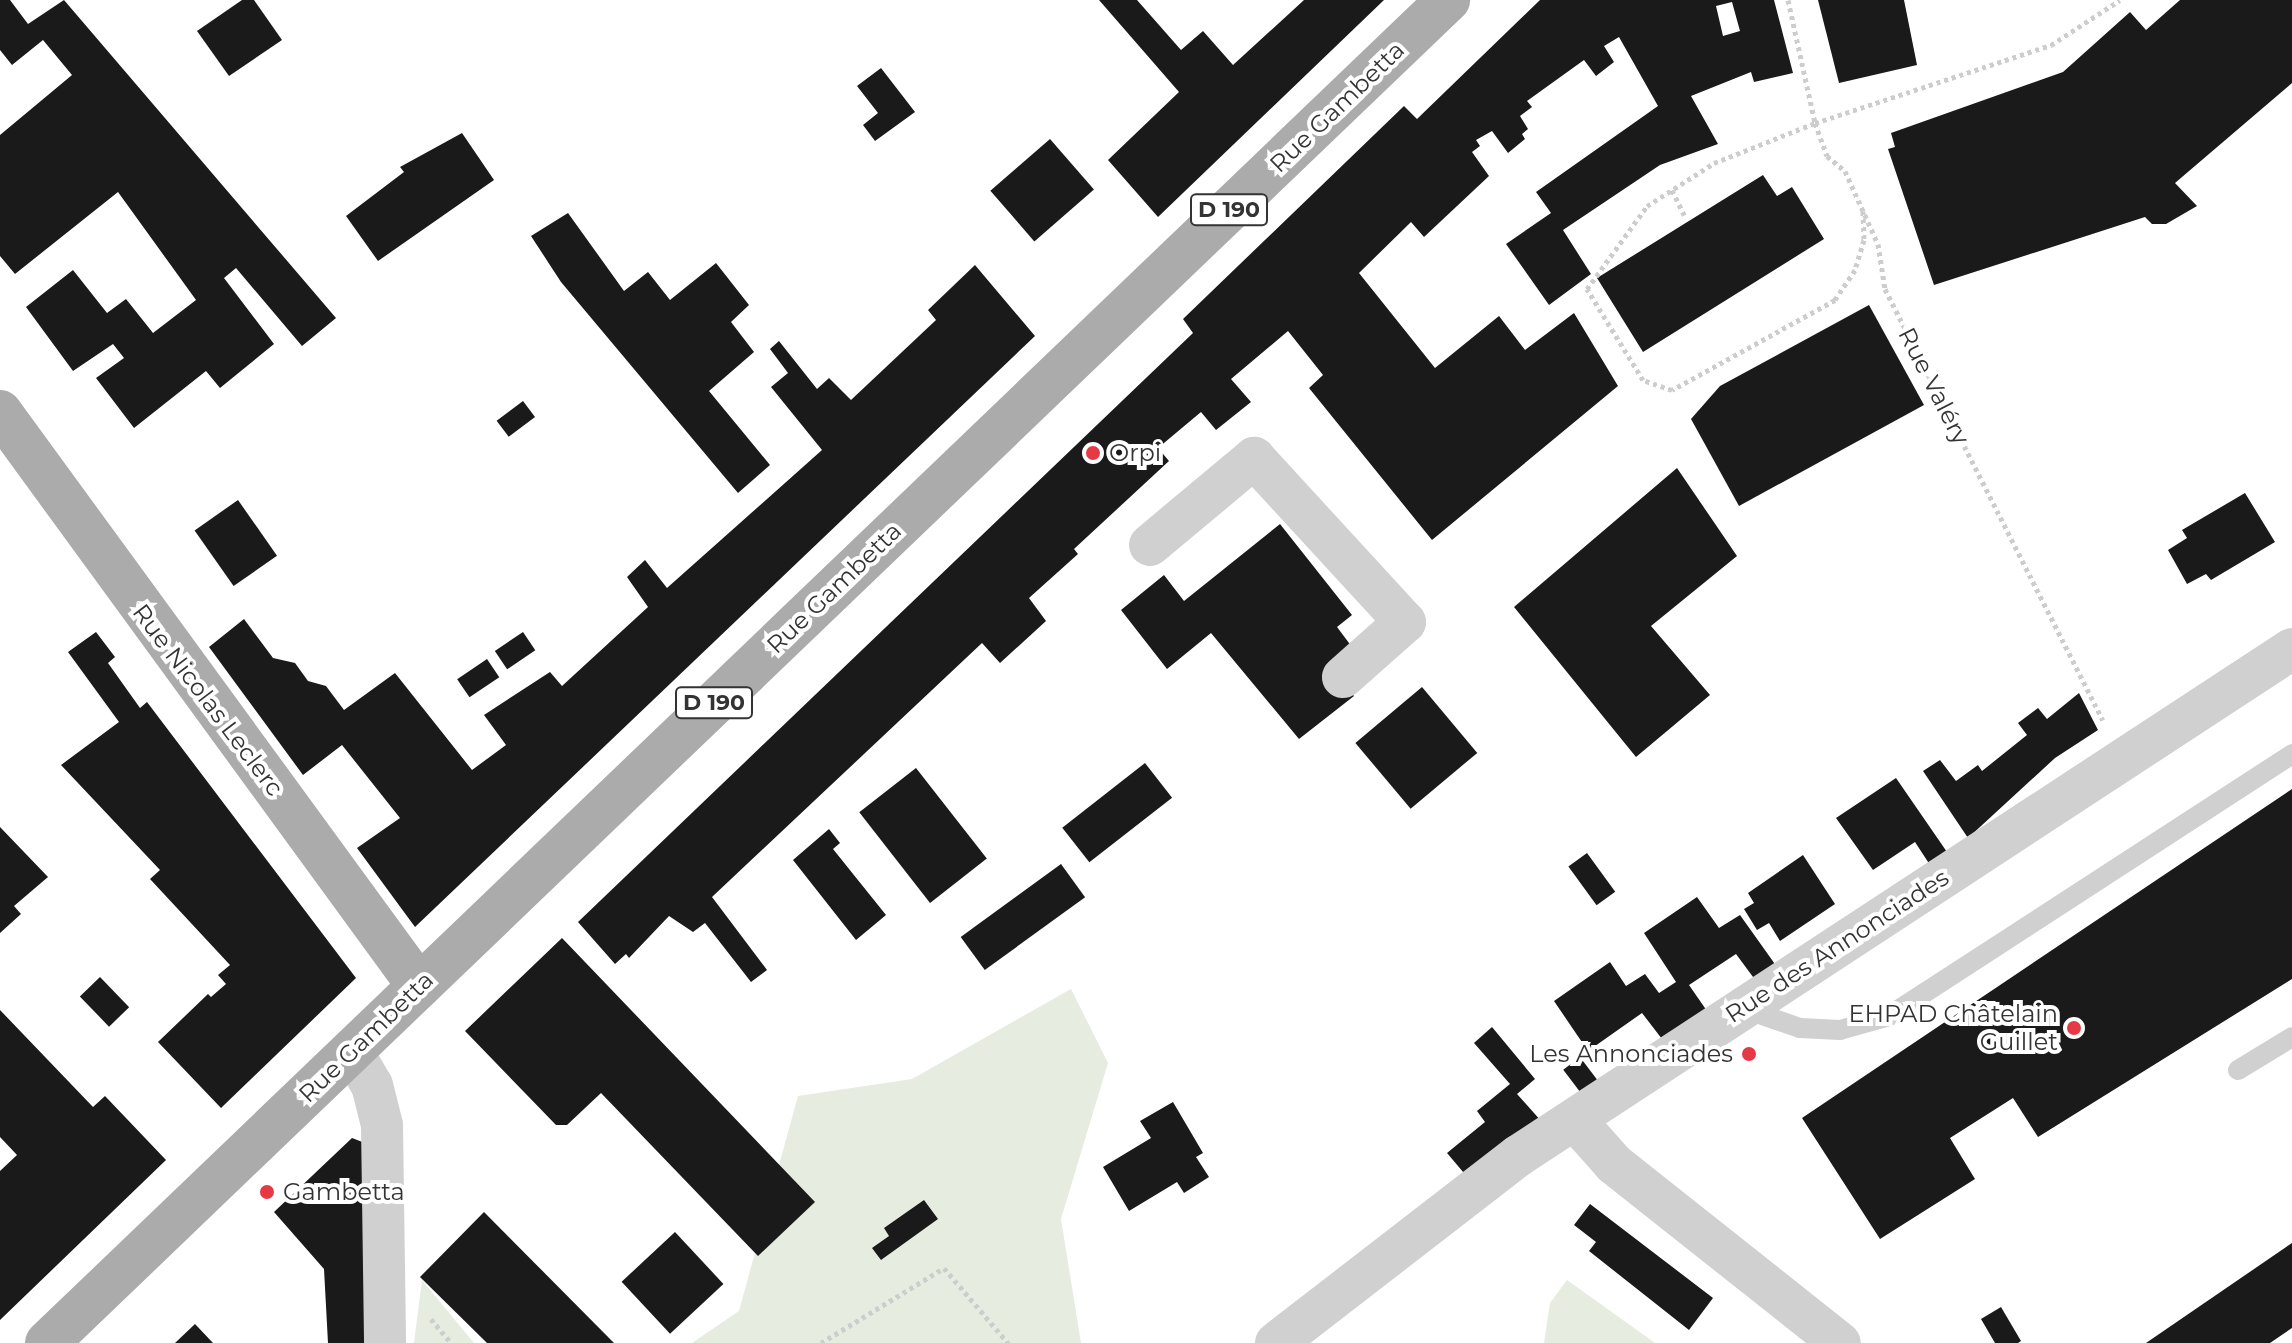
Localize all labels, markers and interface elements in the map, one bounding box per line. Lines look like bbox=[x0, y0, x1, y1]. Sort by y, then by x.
street label: Rue Gambetta bbox=[1264, 35, 1410, 179]
road number: D 190 bbox=[1189, 192, 1269, 228]
street label: Rue Valéry bbox=[1892, 323, 1976, 449]
place label: Orpi bbox=[1109, 439, 1161, 467]
marker: Orpi bbox=[1084, 444, 1102, 462]
street label: Rue Gambetta bbox=[761, 516, 907, 660]
street label: Rue Nicolas Leclerc bbox=[126, 598, 290, 802]
road number: D 190 bbox=[674, 685, 754, 721]
street label: Rue des Annonciades bbox=[1720, 863, 1954, 1029]
street label: Rue Gambetta bbox=[293, 965, 439, 1109]
place label: EHPAD Châtelain Guillet bbox=[1848, 1000, 2058, 1056]
marker: EHPAD Châtelain Guillet bbox=[2065, 1019, 2083, 1037]
place label: Les Annonciades bbox=[1529, 1040, 1733, 1068]
marker: Les Annonciades bbox=[1740, 1045, 1758, 1063]
place label: Gambetta bbox=[283, 1178, 405, 1206]
marker: Gambetta bbox=[258, 1183, 276, 1201]

